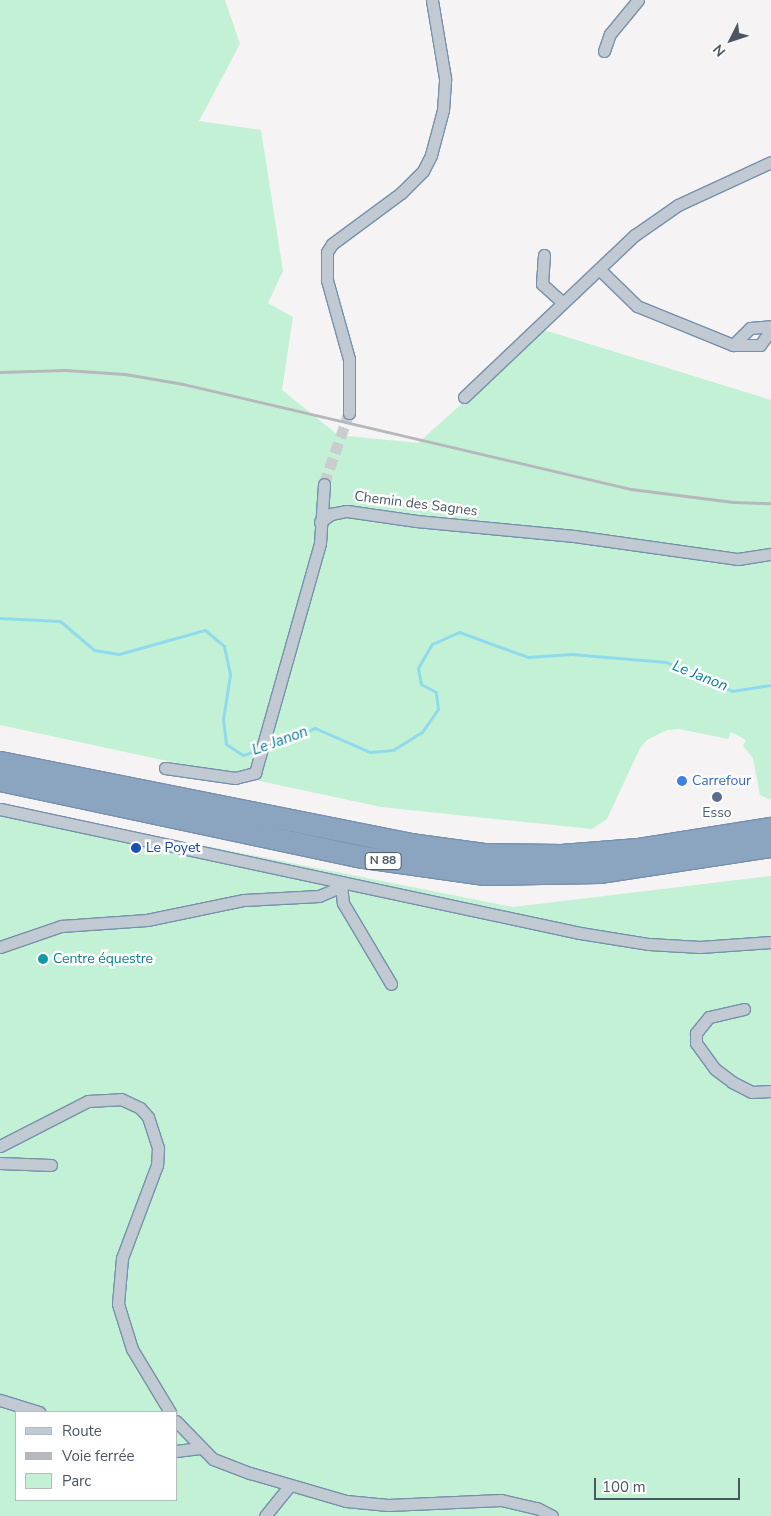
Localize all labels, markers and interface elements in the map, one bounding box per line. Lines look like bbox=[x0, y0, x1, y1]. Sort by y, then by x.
north arrow bbox=[706, 15, 756, 65]
text: N bbox=[709, 40, 730, 60]
street label: Chemin des Sagnes bbox=[353, 488, 479, 520]
water label: Le Janon bbox=[670, 657, 730, 695]
water label: Le Janon bbox=[250, 723, 310, 759]
place label: Carrefour bbox=[692, 773, 751, 789]
marker: Carrefour bbox=[676, 775, 688, 787]
marker: Esso bbox=[711, 791, 723, 803]
place label: Esso bbox=[702, 805, 732, 821]
place label: Le Poyet bbox=[146, 840, 200, 856]
marker: Le Poyet bbox=[130, 842, 142, 854]
road number: N 88 bbox=[364, 851, 402, 870]
place label: Centre équestre bbox=[53, 951, 153, 967]
marker: Centre équestre bbox=[37, 953, 49, 965]
legend bbox=[15, 1411, 178, 1501]
text: Route bbox=[62, 1421, 102, 1441]
text: Voie ferrée bbox=[62, 1446, 134, 1466]
scale bar bbox=[596, 1468, 742, 1500]
text: Parc bbox=[62, 1471, 91, 1491]
text: 100 m bbox=[602, 1477, 646, 1497]

